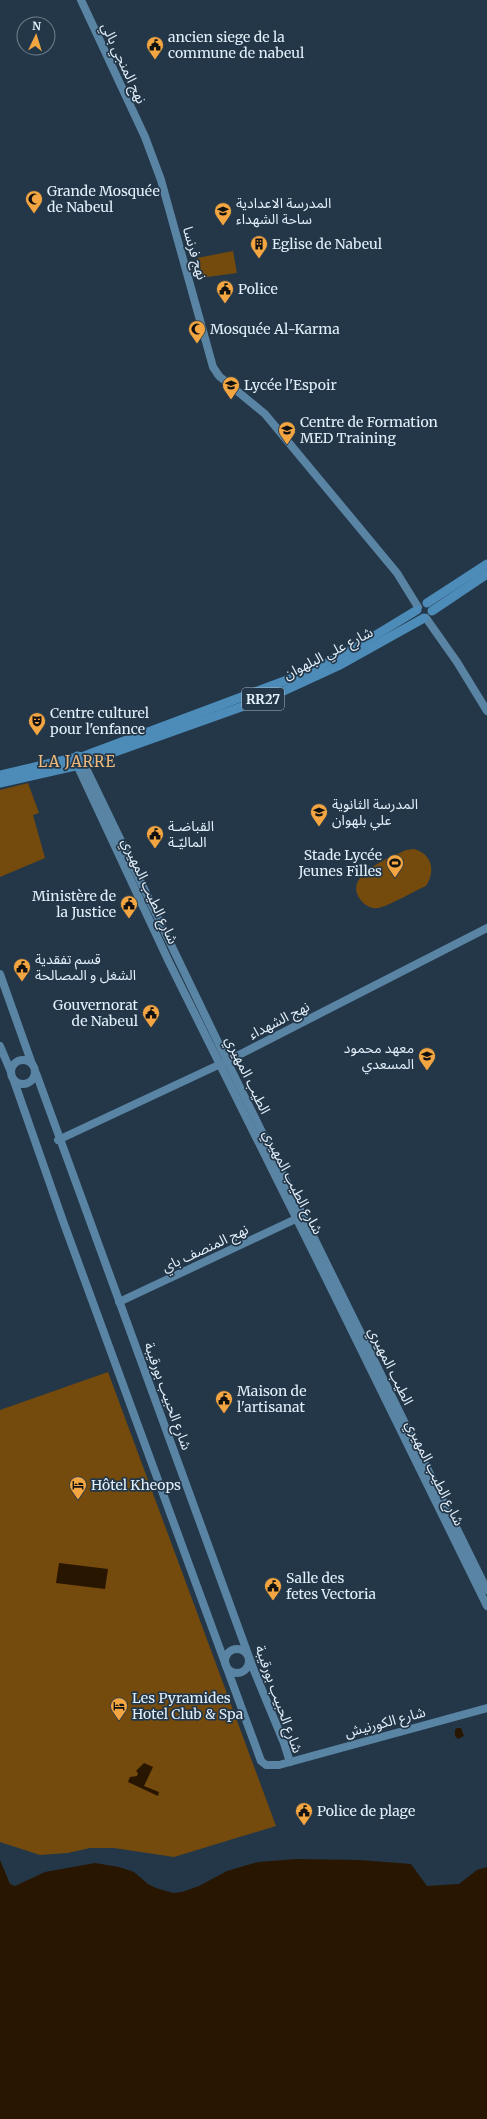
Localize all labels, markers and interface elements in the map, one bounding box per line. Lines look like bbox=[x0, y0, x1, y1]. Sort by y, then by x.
north arrow bbox=[16, 16, 56, 56]
text: N bbox=[32, 19, 42, 33]
street label: نهج المنجي بالي bbox=[95, 20, 151, 108]
place label: ancien siege de la commune de nabeul bbox=[168, 28, 305, 62]
public building icon: ancien siege de la commune de nabeul bbox=[145, 35, 165, 60]
place label: Grande Mosquée de Nabeul bbox=[47, 182, 160, 216]
mosque icon: Grande Mosquée de Nabeul bbox=[24, 189, 44, 214]
place label: المدرسة الاعدادية ساحة الشهداء bbox=[236, 194, 331, 228]
school or university icon: المدرسة الاعدادية ساحة الشهداء bbox=[213, 201, 233, 226]
street label: نهج فرنسا bbox=[177, 224, 211, 282]
building icon: Eglise de Nabeul bbox=[249, 234, 269, 259]
place label: Eglise de Nabeul bbox=[272, 235, 383, 253]
public building icon: Police bbox=[215, 279, 235, 304]
place label: Police bbox=[238, 280, 278, 298]
mosque icon: Mosquée Al-Karma bbox=[187, 319, 207, 344]
place label: Mosquée Al-Karma bbox=[210, 320, 340, 338]
school or university icon: Lycée l'Espoir bbox=[221, 375, 241, 400]
place label: Lycée l'Espoir bbox=[244, 376, 337, 394]
place label: Centre de Formation MED Training bbox=[300, 413, 438, 447]
school or university icon: Centre de Formation MED Training bbox=[277, 420, 297, 445]
street label: شارع علي البلهوان bbox=[280, 623, 377, 685]
road number: RR27 bbox=[242, 688, 284, 710]
place label: Centre culturel pour l'enfance bbox=[50, 704, 150, 738]
theatre icon: Centre culturel pour l'enfance bbox=[27, 711, 47, 736]
district label: LA JARRE bbox=[38, 752, 116, 771]
place label: المدرسة الثانوية علي بلهوان bbox=[332, 795, 418, 831]
school or university icon: المدرسة الثانوية علي بلهوان bbox=[309, 802, 329, 827]
place label: القباضـة الماليّـة bbox=[168, 817, 214, 851]
public building icon: القباضـة الماليّـة bbox=[145, 824, 165, 849]
street label: شارع الطيب المهيري bbox=[116, 835, 182, 948]
place label: Stade Lycée Jeunes Filles bbox=[297, 846, 382, 880]
sports icon: Stade Lycée Jeunes Filles bbox=[385, 853, 405, 878]
place label: Ministère de la Justice bbox=[32, 887, 116, 921]
public building icon: Ministère de la Justice bbox=[119, 894, 139, 919]
place label: قسم تفقدية الشغل و المصالحة bbox=[35, 950, 136, 984]
public building icon: قسم تفقدية الشغل و المصالحة bbox=[12, 957, 32, 982]
place label: Gouvernorat de Nabeul bbox=[53, 996, 139, 1030]
street label: نهج الشهداء bbox=[246, 997, 313, 1045]
public building icon: Gouvernorat de Nabeul bbox=[141, 1003, 161, 1028]
street label: الطيب المهيري bbox=[219, 1033, 275, 1118]
place label: معهد محمود المسعدي bbox=[344, 1039, 414, 1075]
school or university icon: معهد محمود المسعدي bbox=[417, 1046, 437, 1071]
street label: شارع الطيب المهيري bbox=[257, 1127, 327, 1238]
street label: نهج المنصف باي bbox=[159, 1220, 252, 1278]
street label: الطيب المهيري bbox=[362, 1324, 418, 1409]
street label: شارع الحبيب بورقيبة bbox=[138, 1340, 196, 1453]
place label: Maison de l'artisanat bbox=[237, 1382, 306, 1416]
public building icon: Maison de l'artisanat bbox=[214, 1389, 234, 1414]
street label: شارع الطيب المهيري bbox=[400, 1417, 468, 1530]
hotel icon: Hôtel Kheops bbox=[68, 1475, 88, 1500]
place label: Hôtel Kheops bbox=[91, 1476, 181, 1494]
place label: Salle des fetes Vectoria bbox=[286, 1569, 377, 1603]
public building icon: Salle des fetes Vectoria bbox=[263, 1576, 283, 1601]
street label: شارع الحبيب بورقيبة bbox=[249, 1643, 307, 1756]
place label: Les Pyramides Hotel Club & Spa bbox=[132, 1689, 244, 1723]
hotel icon: Les Pyramides Hotel Club & Spa bbox=[109, 1696, 129, 1721]
street label: شارع الكورنيش bbox=[343, 1703, 428, 1743]
public building icon: Police de plage bbox=[294, 1801, 314, 1826]
place label: Police de plage bbox=[317, 1802, 415, 1820]

